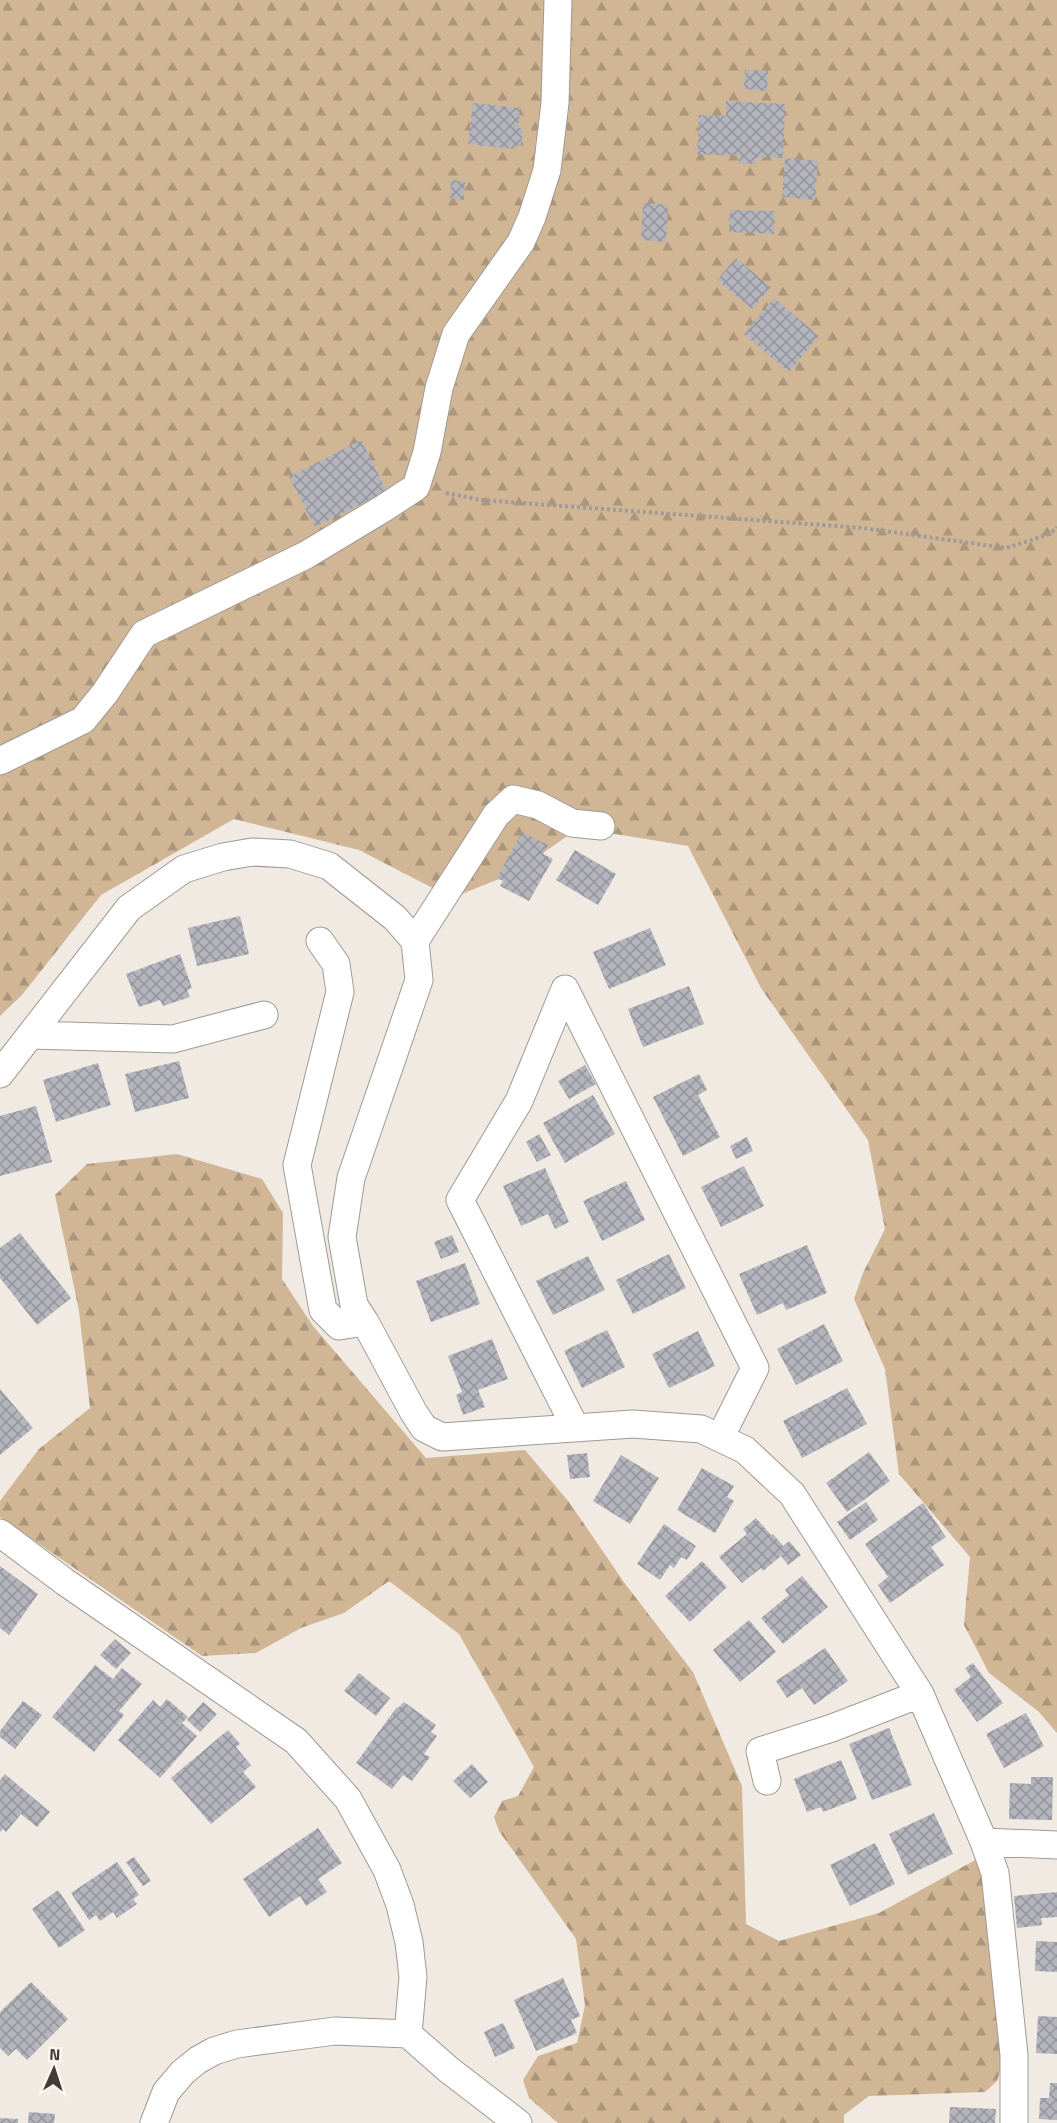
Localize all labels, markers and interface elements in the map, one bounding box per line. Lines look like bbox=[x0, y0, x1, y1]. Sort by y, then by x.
north arrow bbox=[24, 2039, 84, 2099]
text: N bbox=[49, 2042, 61, 2066]

